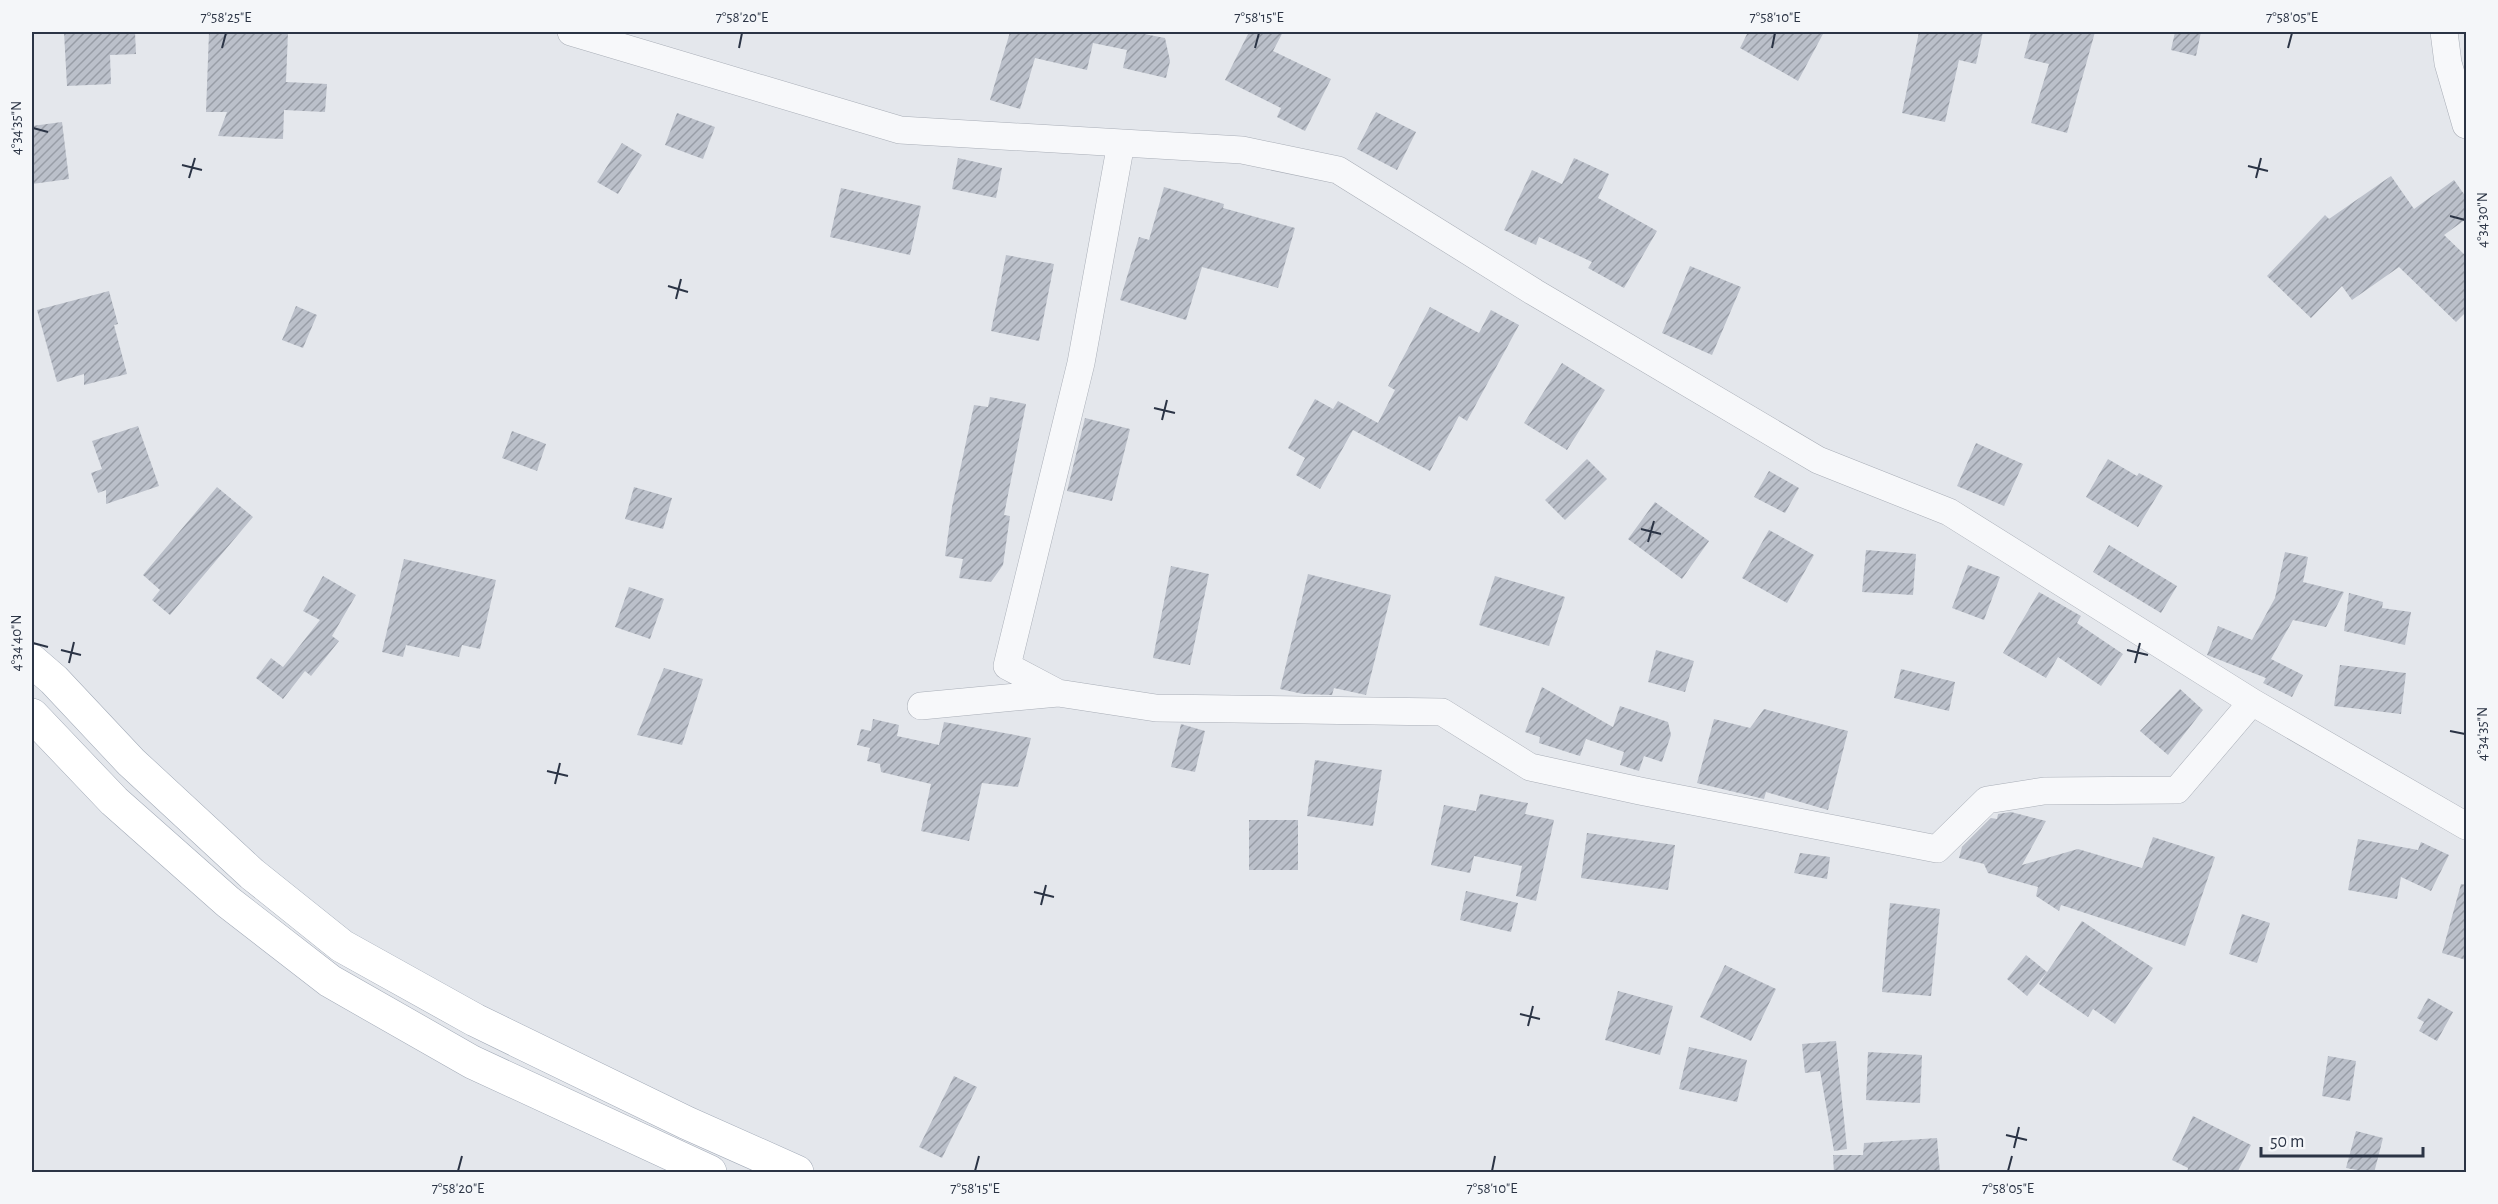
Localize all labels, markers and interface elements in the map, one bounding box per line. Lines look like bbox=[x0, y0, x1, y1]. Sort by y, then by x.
text: 7°58'25"E bbox=[200, 10, 252, 25]
text: 7°58'20"E bbox=[716, 10, 768, 25]
text: 7°58'15"E bbox=[1234, 10, 1284, 25]
text: 7°58'10"E bbox=[1749, 10, 1801, 25]
text: 7°58'05"E bbox=[2266, 10, 2318, 25]
text: 4°34'35"N bbox=[9, 101, 24, 155]
text: 4°34'30"N bbox=[2475, 192, 2490, 248]
text: 4°34'40"N bbox=[9, 614, 24, 672]
text: 4°34'35"N bbox=[2475, 707, 2490, 761]
scale bar bbox=[2261, 1120, 2423, 1158]
text: 50 m bbox=[2270, 1133, 2304, 1151]
text: 7°58'20"E bbox=[432, 1181, 484, 1196]
text: 7°58'15"E bbox=[950, 1181, 1000, 1196]
text: 7°58'10"E bbox=[1466, 1181, 1518, 1196]
text: 7°58'05"E bbox=[1982, 1181, 2034, 1196]

